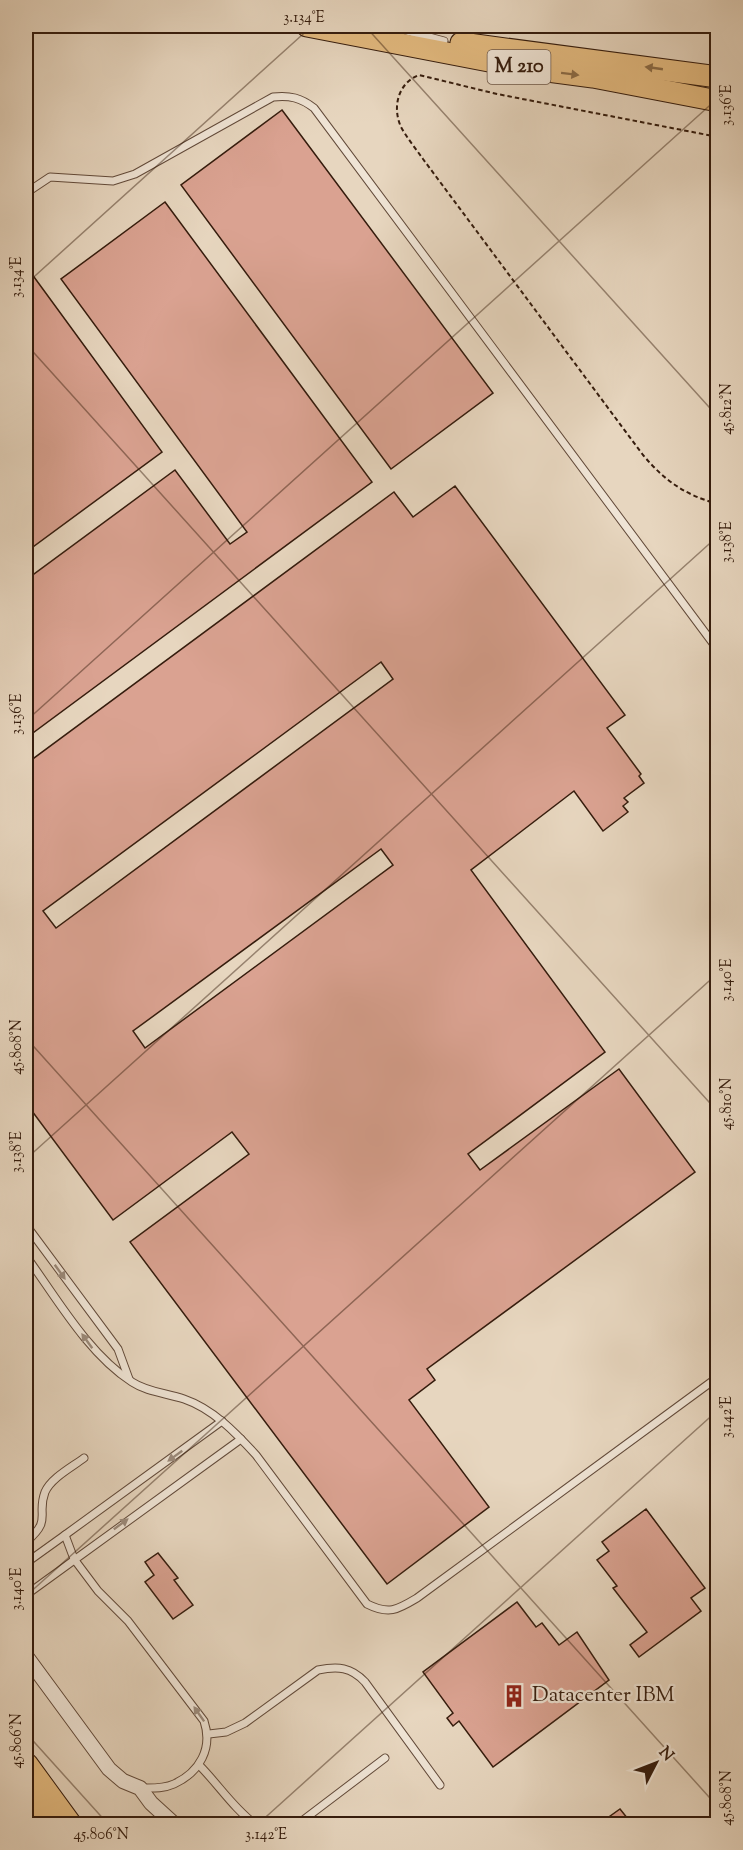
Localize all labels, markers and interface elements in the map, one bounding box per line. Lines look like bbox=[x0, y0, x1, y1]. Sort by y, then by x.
text: 3.134°E bbox=[283, 8, 325, 29]
road number: M 210 bbox=[488, 50, 550, 84]
one-way arrow bbox=[644, 64, 663, 73]
one-way arrow bbox=[560, 69, 579, 79]
text: 3.136°E bbox=[717, 84, 738, 126]
text: 3.134°E bbox=[7, 256, 28, 298]
text: 45.812°N bbox=[717, 383, 738, 435]
text: 3.138°E bbox=[717, 521, 738, 563]
text: 3.136°E bbox=[7, 693, 28, 735]
text: 3.140°E bbox=[717, 959, 738, 1001]
text: 45.808°N bbox=[7, 1019, 28, 1075]
text: 45.810°N bbox=[717, 1078, 738, 1130]
text: 3.138°E bbox=[7, 1131, 28, 1173]
one-way arrow bbox=[54, 1264, 66, 1279]
one-way arrow bbox=[82, 1333, 94, 1348]
text: 3.142°E bbox=[717, 1396, 738, 1438]
one-way arrow bbox=[167, 1449, 182, 1461]
one-way arrow bbox=[114, 1519, 129, 1531]
text: 3.140°E bbox=[7, 1568, 28, 1610]
place label: Datacenter IBM bbox=[532, 1681, 675, 1711]
building icon: Datacenter IBM bbox=[501, 1683, 527, 1709]
one-way arrow bbox=[193, 1706, 205, 1722]
text: 45.806°N bbox=[7, 1713, 28, 1769]
north arrow bbox=[626, 1733, 686, 1793]
text: N bbox=[652, 1742, 678, 1767]
text: 45.808°N bbox=[717, 1770, 738, 1826]
text: 45.806°N bbox=[73, 1825, 129, 1846]
text: 3.142°E bbox=[245, 1825, 287, 1846]

